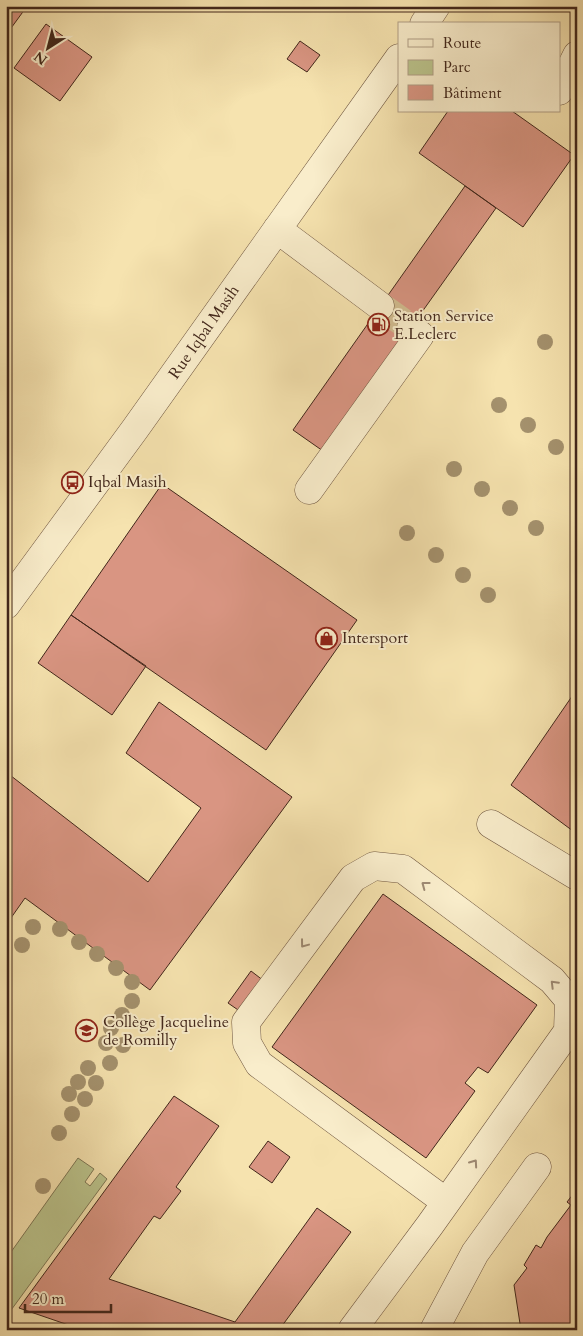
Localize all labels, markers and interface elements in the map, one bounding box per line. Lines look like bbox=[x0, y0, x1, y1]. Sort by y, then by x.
north arrow bbox=[22, 22, 72, 72]
legend bbox=[398, 22, 560, 112]
text: Route bbox=[443, 33, 481, 53]
text: N bbox=[30, 47, 51, 69]
text: Parc bbox=[443, 57, 471, 77]
text: Bâtiment bbox=[443, 83, 502, 103]
street label: Rue Iqbal Masih bbox=[163, 280, 245, 383]
place label: Station Service E.Leclerc bbox=[394, 305, 494, 345]
fuel station icon: Station Service E.Leclerc bbox=[366, 313, 390, 337]
bus stop icon: Iqbal Masih bbox=[60, 470, 84, 494]
place label: Iqbal Masih bbox=[88, 471, 167, 493]
shop icon: Intersport bbox=[314, 626, 338, 650]
place label: Intersport bbox=[342, 627, 408, 649]
one-way arrow bbox=[422, 883, 431, 891]
one-way arrow bbox=[301, 938, 310, 948]
one-way arrow bbox=[551, 980, 560, 989]
place label: Collège Jacqueline de Romilly bbox=[103, 1011, 229, 1051]
school or university icon: Collège Jacqueline de Romilly bbox=[75, 1019, 99, 1043]
one-way arrow bbox=[468, 1159, 477, 1169]
scale bar bbox=[25, 1281, 111, 1313]
text: 20 m bbox=[32, 1289, 64, 1309]

